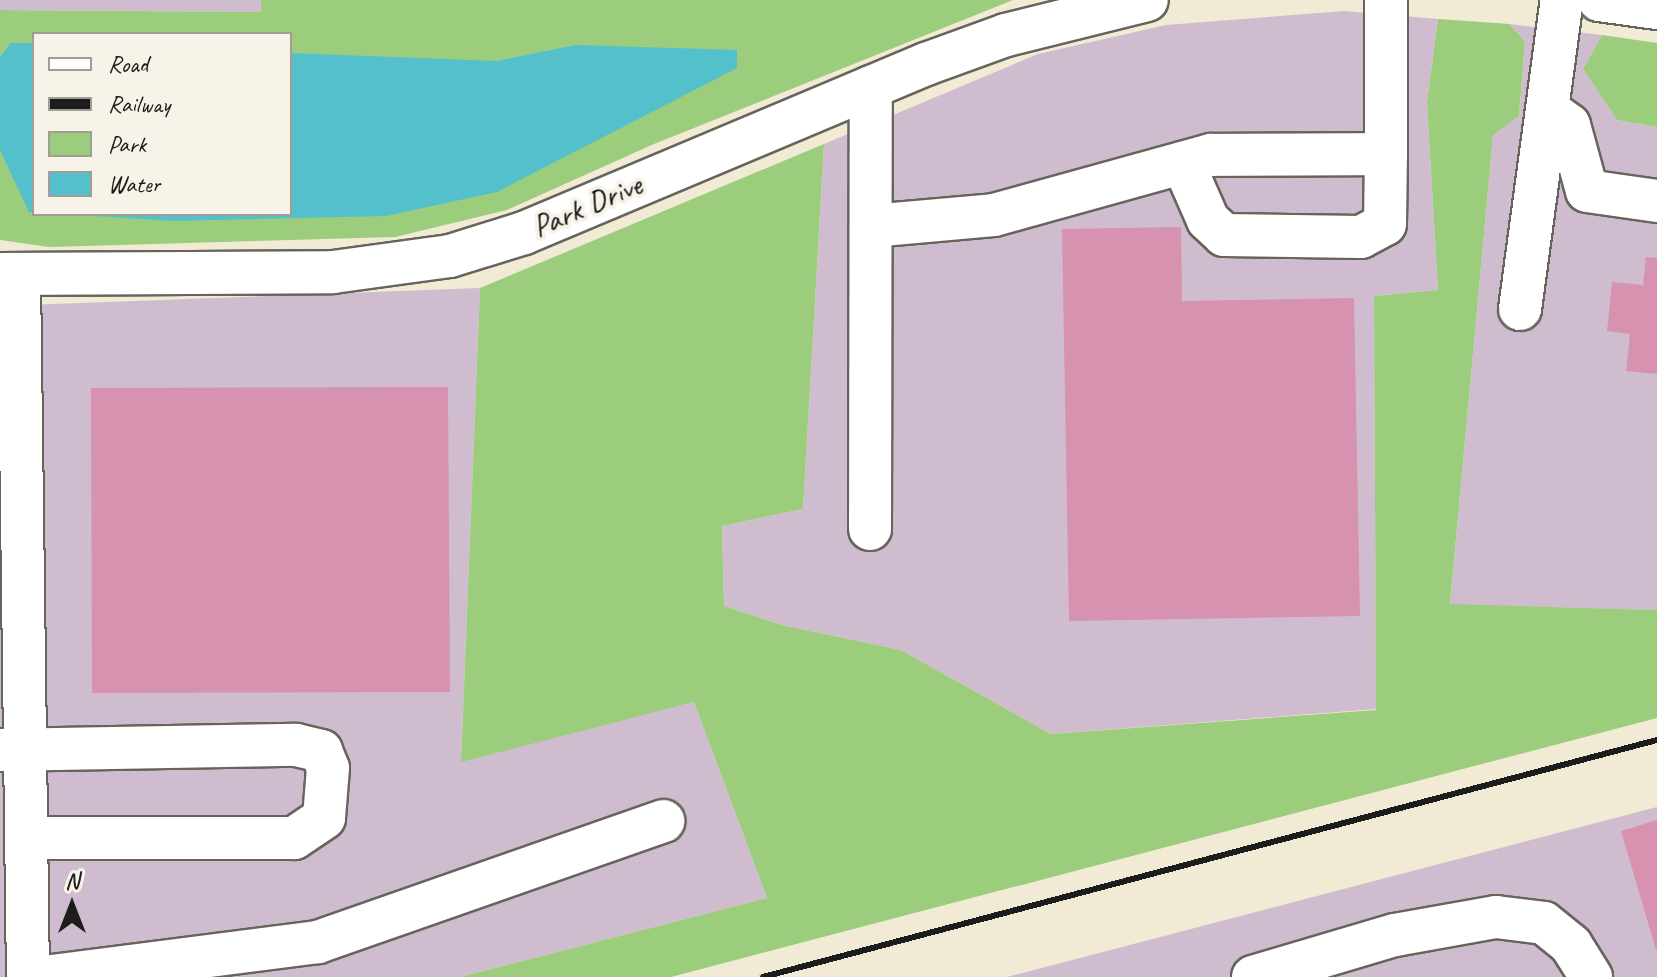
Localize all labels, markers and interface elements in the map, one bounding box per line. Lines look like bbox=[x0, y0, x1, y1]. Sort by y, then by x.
legend bbox=[32, 32, 292, 216]
text: Road bbox=[108, 49, 148, 79]
text: Railway bbox=[108, 89, 170, 119]
text: Park bbox=[108, 129, 146, 159]
street label: Park Drive bbox=[526, 166, 648, 246]
text: Water bbox=[108, 169, 160, 199]
north arrow bbox=[32, 865, 112, 945]
text: N bbox=[65, 867, 79, 895]

